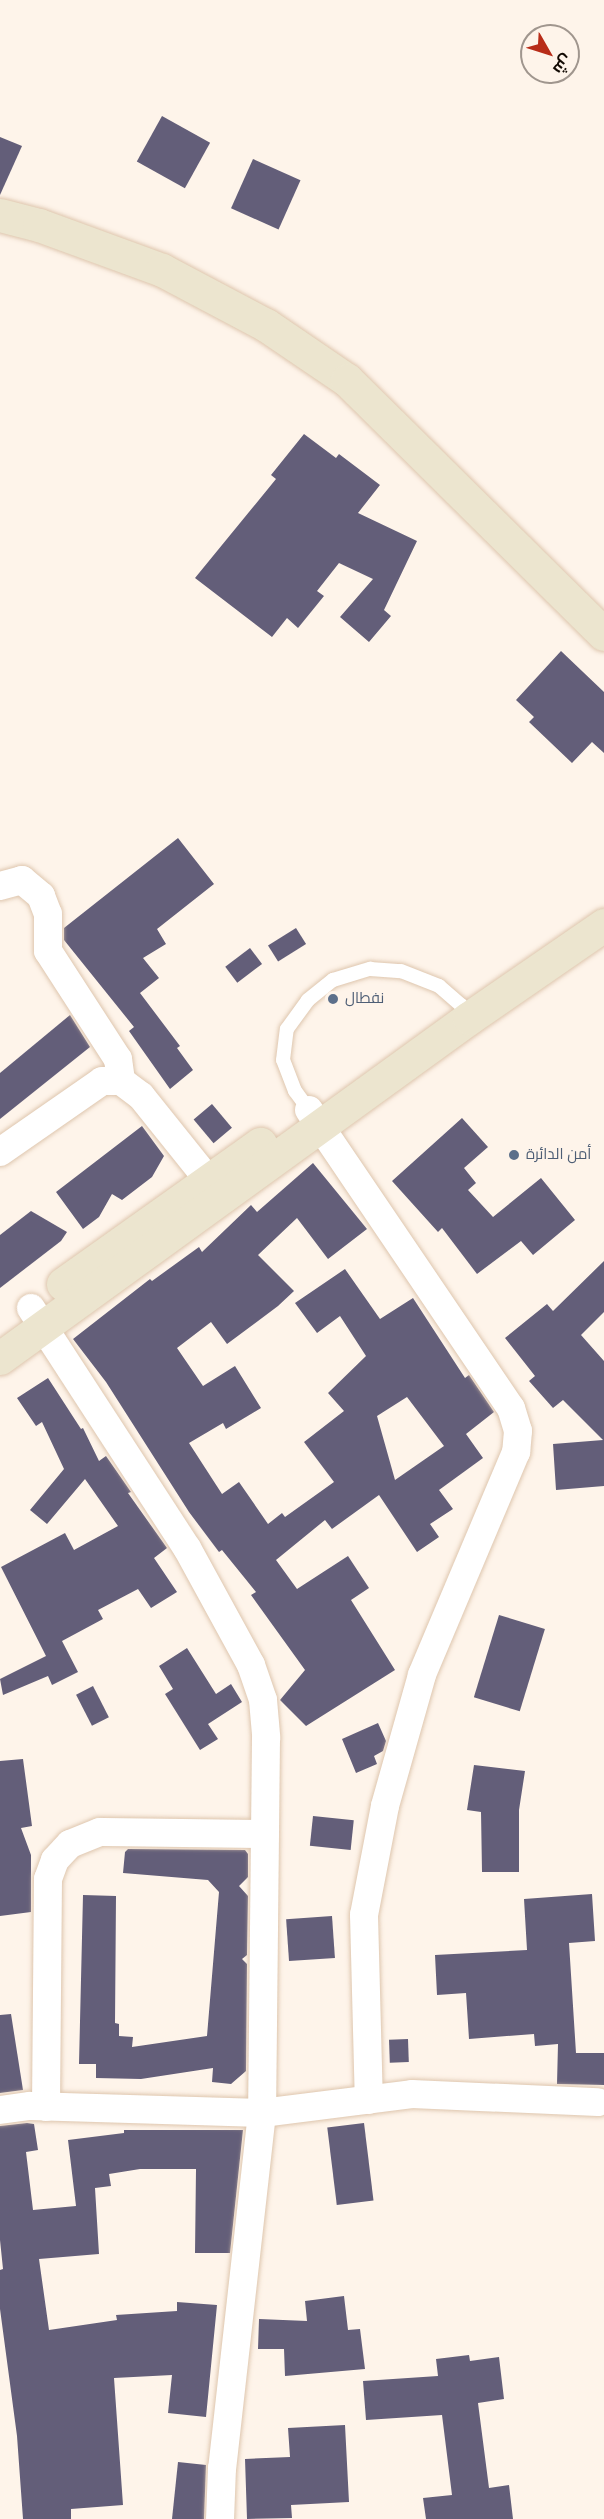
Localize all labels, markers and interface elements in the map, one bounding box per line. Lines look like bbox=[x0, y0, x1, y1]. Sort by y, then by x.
north arrow bbox=[520, 24, 580, 84]
text: ش bbox=[549, 50, 577, 78]
place label: نفطال bbox=[345, 990, 384, 1008]
marker: نفطال bbox=[326, 992, 340, 1006]
place label: أمن الدائرة bbox=[526, 1146, 591, 1164]
marker: أمن الدائرة bbox=[507, 1148, 521, 1162]

